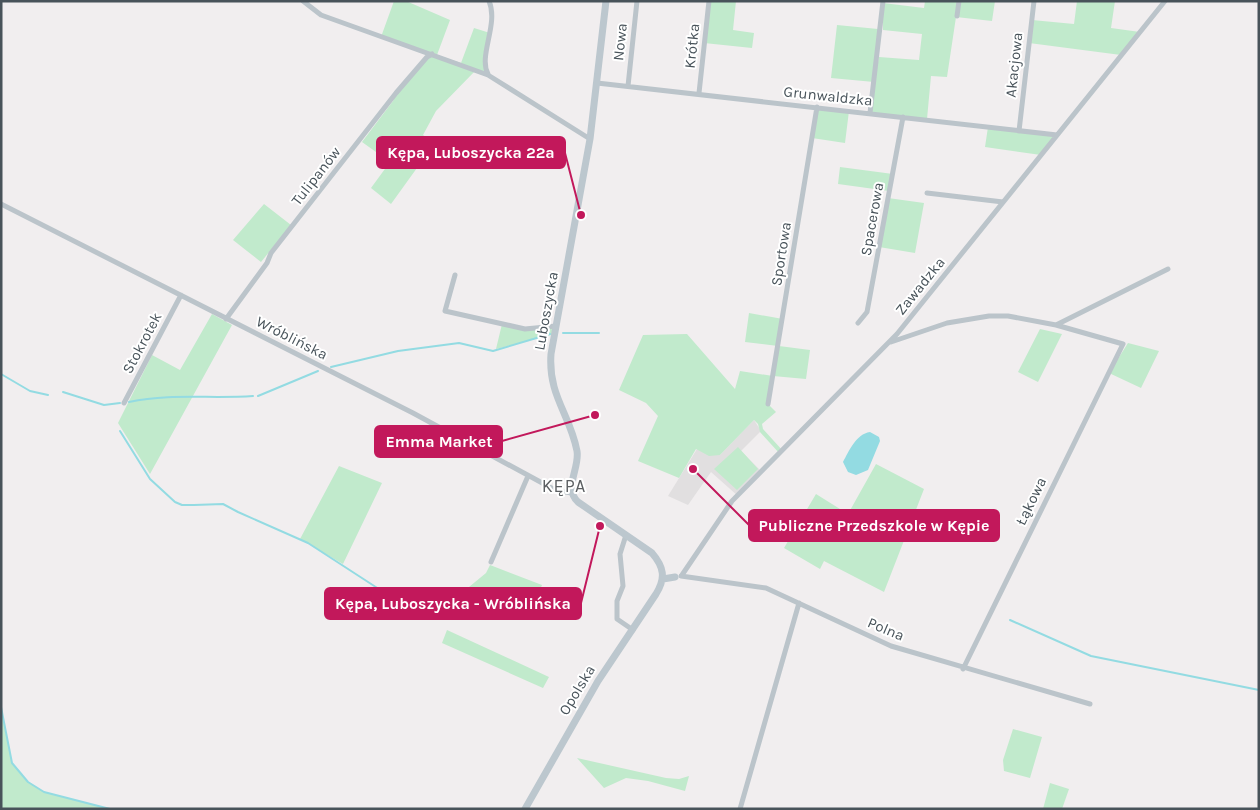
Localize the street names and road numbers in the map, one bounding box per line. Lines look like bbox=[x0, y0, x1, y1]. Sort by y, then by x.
street label: Nowa bbox=[609, 22, 631, 62]
street label: Krótka bbox=[681, 23, 703, 69]
street label: Akacjowa bbox=[1002, 32, 1026, 98]
street label: Grunwaldzka bbox=[783, 82, 873, 110]
street label: Tulipanów bbox=[288, 143, 345, 209]
street label: Spacerowa bbox=[857, 181, 887, 257]
street label: Sportowa bbox=[767, 221, 795, 287]
street label: Zawadzka bbox=[891, 254, 949, 318]
street label: Luboszycka bbox=[530, 270, 562, 352]
street label: Stokrotek bbox=[118, 309, 166, 377]
street label: Wróblińska bbox=[253, 312, 331, 364]
street label: Łąkowa bbox=[1012, 474, 1050, 528]
street label: Polna bbox=[865, 613, 907, 645]
street label: Opolska bbox=[555, 662, 599, 718]

